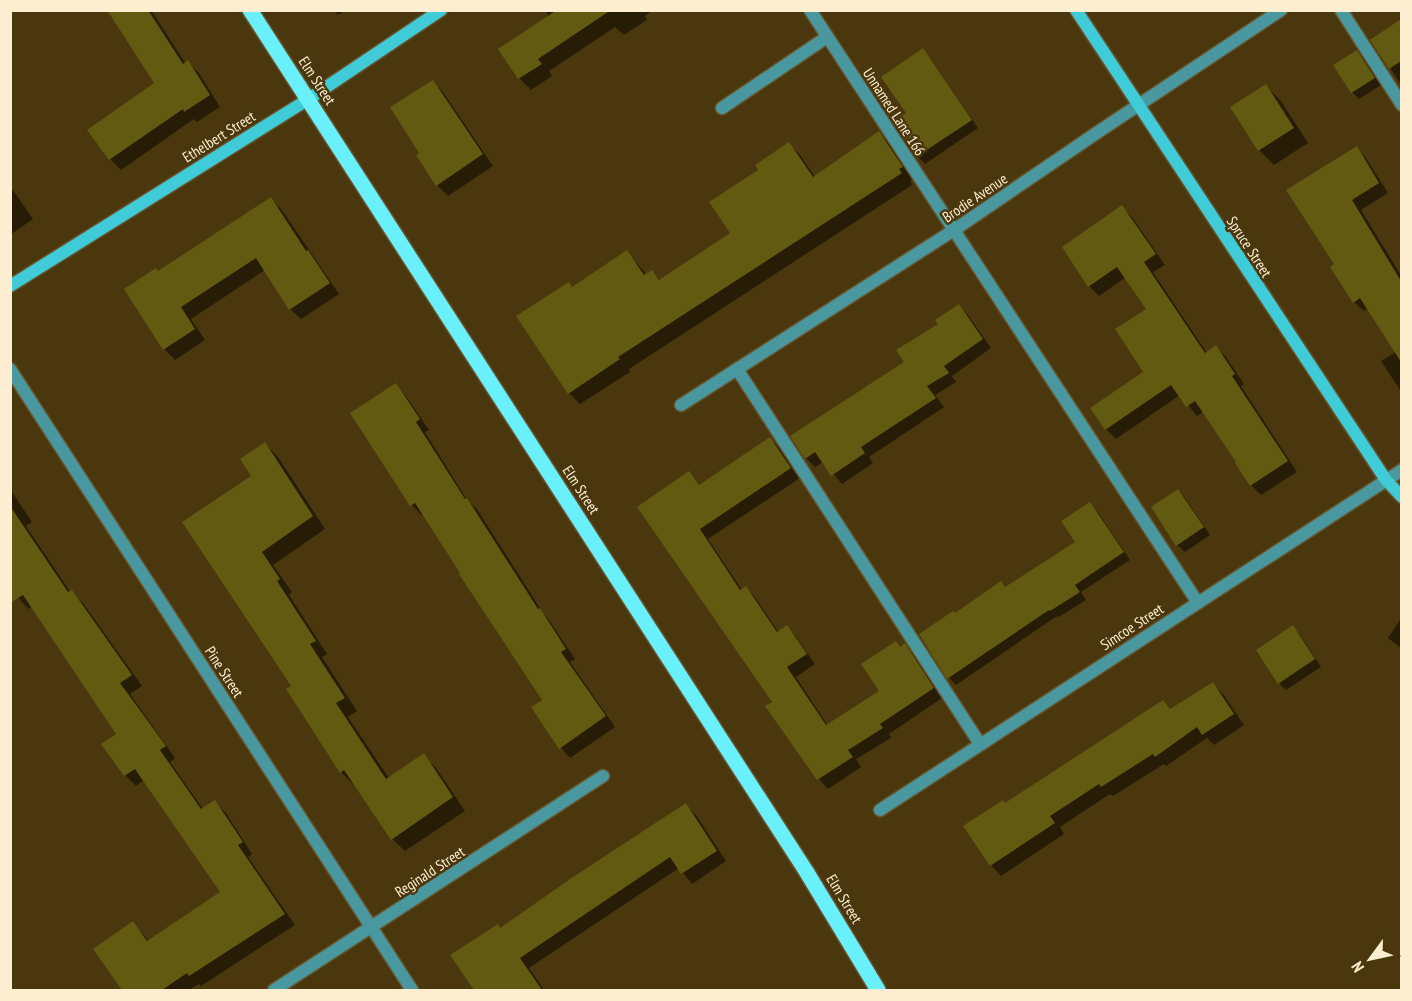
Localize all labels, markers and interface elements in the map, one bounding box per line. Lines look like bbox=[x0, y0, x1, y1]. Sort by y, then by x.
street label: Elm Street bbox=[295, 53, 340, 109]
street label: Unnamed Lane 166 bbox=[859, 64, 930, 159]
street label: Ethelbert Street bbox=[179, 107, 259, 166]
street label: Brodie Avenue bbox=[939, 169, 1011, 226]
street label: Spruce Street bbox=[1223, 213, 1276, 281]
street label: Elm Street bbox=[559, 462, 604, 518]
street label: Simcoe Street bbox=[1097, 599, 1167, 654]
street label: Pine Street bbox=[201, 643, 248, 701]
street label: Reginald Street bbox=[391, 842, 468, 901]
street label: Elm Street bbox=[822, 871, 866, 927]
north arrow bbox=[1340, 929, 1400, 989]
text: N bbox=[1347, 958, 1368, 976]

